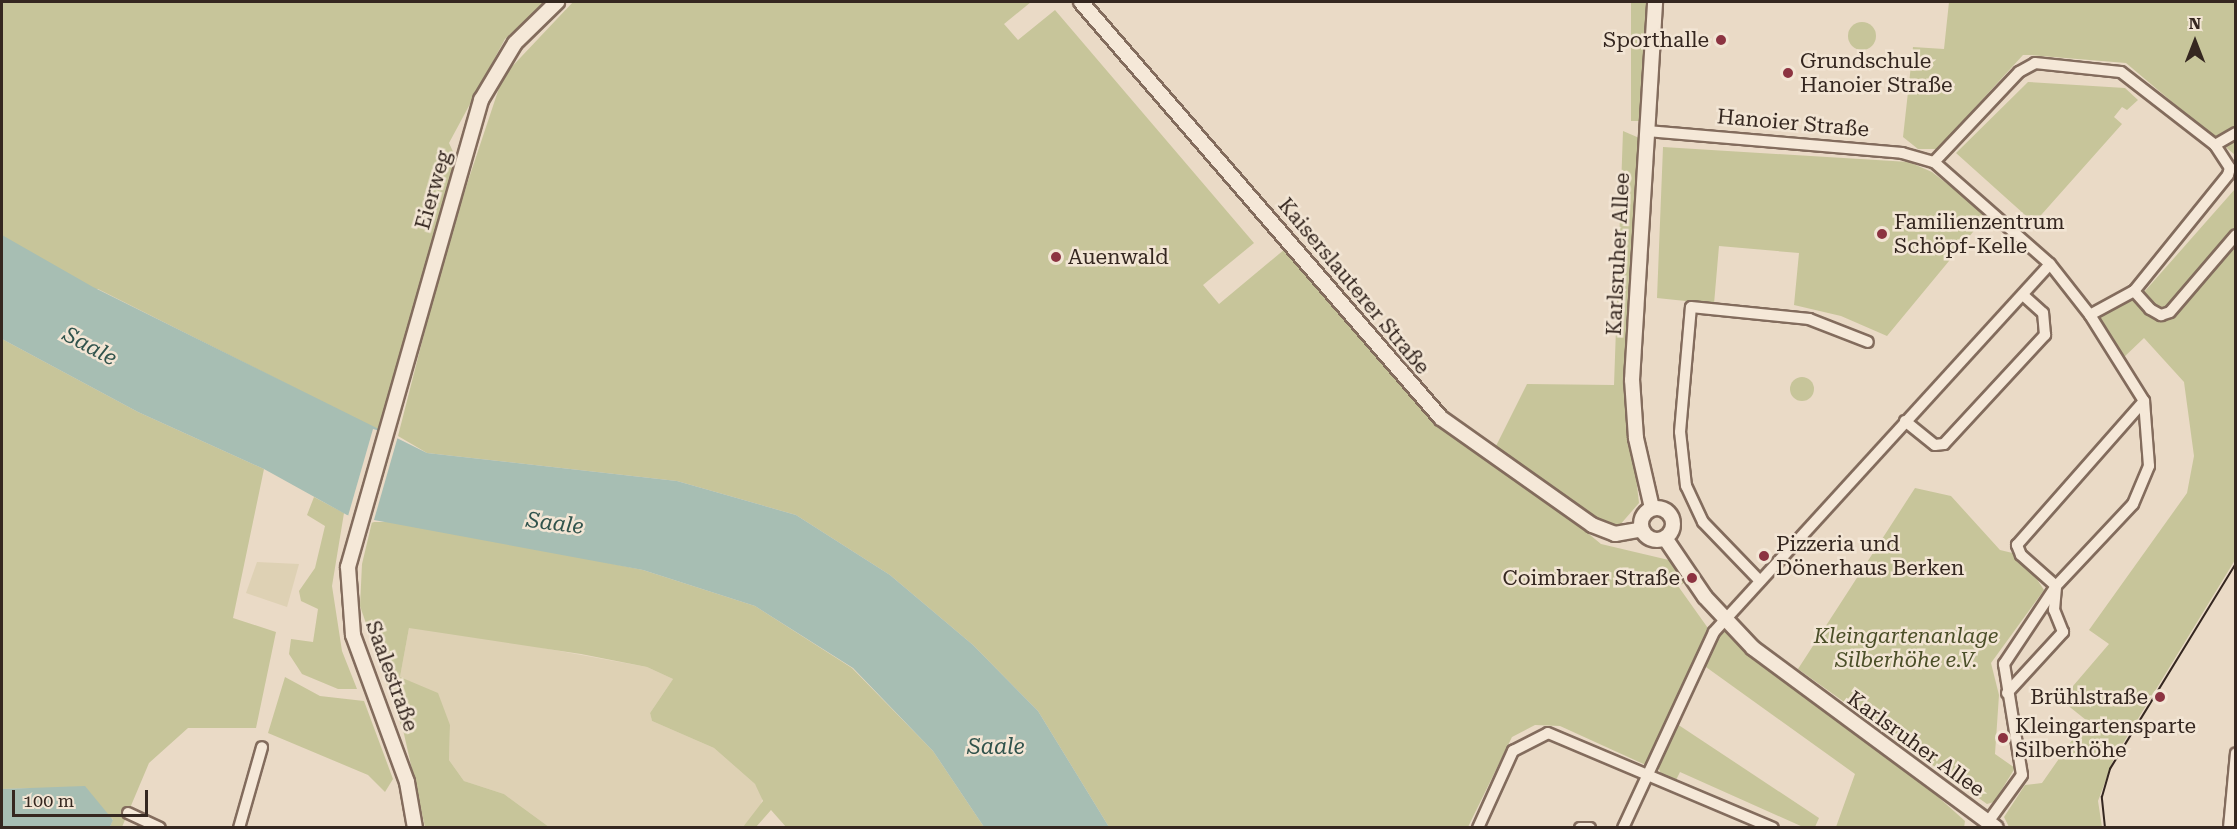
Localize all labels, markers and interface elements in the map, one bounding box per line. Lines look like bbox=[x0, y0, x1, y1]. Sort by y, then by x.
north arrow bbox=[2165, 12, 2225, 72]
text: N bbox=[2189, 14, 2201, 33]
place label: Sporthalle bbox=[1603, 27, 1709, 53]
marker: Sporthalle bbox=[1714, 33, 1728, 47]
place label: Grundschule Hanoier Straße bbox=[1800, 48, 1953, 98]
marker: Grundschule Hanoier Straße bbox=[1781, 66, 1795, 80]
street label: Hanoier Straße bbox=[1716, 104, 1870, 142]
street label: Eierweg bbox=[410, 148, 456, 232]
street label: Karlsruher Allee bbox=[1601, 172, 1635, 336]
street label: Kaiserslauterer Straße bbox=[1273, 193, 1435, 379]
place label: Familienzentrum Schöpf-Kelle bbox=[1894, 209, 2065, 259]
marker: Familienzentrum Schöpf-Kelle bbox=[1875, 227, 1889, 241]
place label: Auenwald bbox=[1068, 244, 1169, 270]
marker: Auenwald bbox=[1049, 250, 1063, 264]
water label: Saale bbox=[58, 321, 122, 371]
water label: Saale bbox=[525, 506, 585, 540]
place label: Pizzeria und Dönerhaus Berken bbox=[1776, 531, 1964, 581]
marker: Pizzeria und Dönerhaus Berken bbox=[1757, 549, 1771, 563]
place label: Coimbraer Straße bbox=[1503, 565, 1680, 591]
marker: Coimbraer Straße bbox=[1685, 571, 1699, 585]
street label: Saalestraße bbox=[360, 617, 424, 735]
park label: Kleingartenanlage Silberhöhe e.V. bbox=[1814, 623, 1998, 673]
place label: Brühlstraße bbox=[2030, 684, 2148, 710]
street label: Karlsruher Allee bbox=[1843, 686, 1989, 802]
marker: Brühlstraße bbox=[2153, 690, 2167, 704]
place label: Kleingartensparte Silberhöhe bbox=[2015, 713, 2196, 763]
marker: Kleingartensparte Silberhöhe bbox=[1996, 731, 2010, 745]
water label: Saale bbox=[967, 734, 1025, 760]
scale bar bbox=[15, 778, 152, 816]
text: 100 m bbox=[23, 790, 74, 811]

